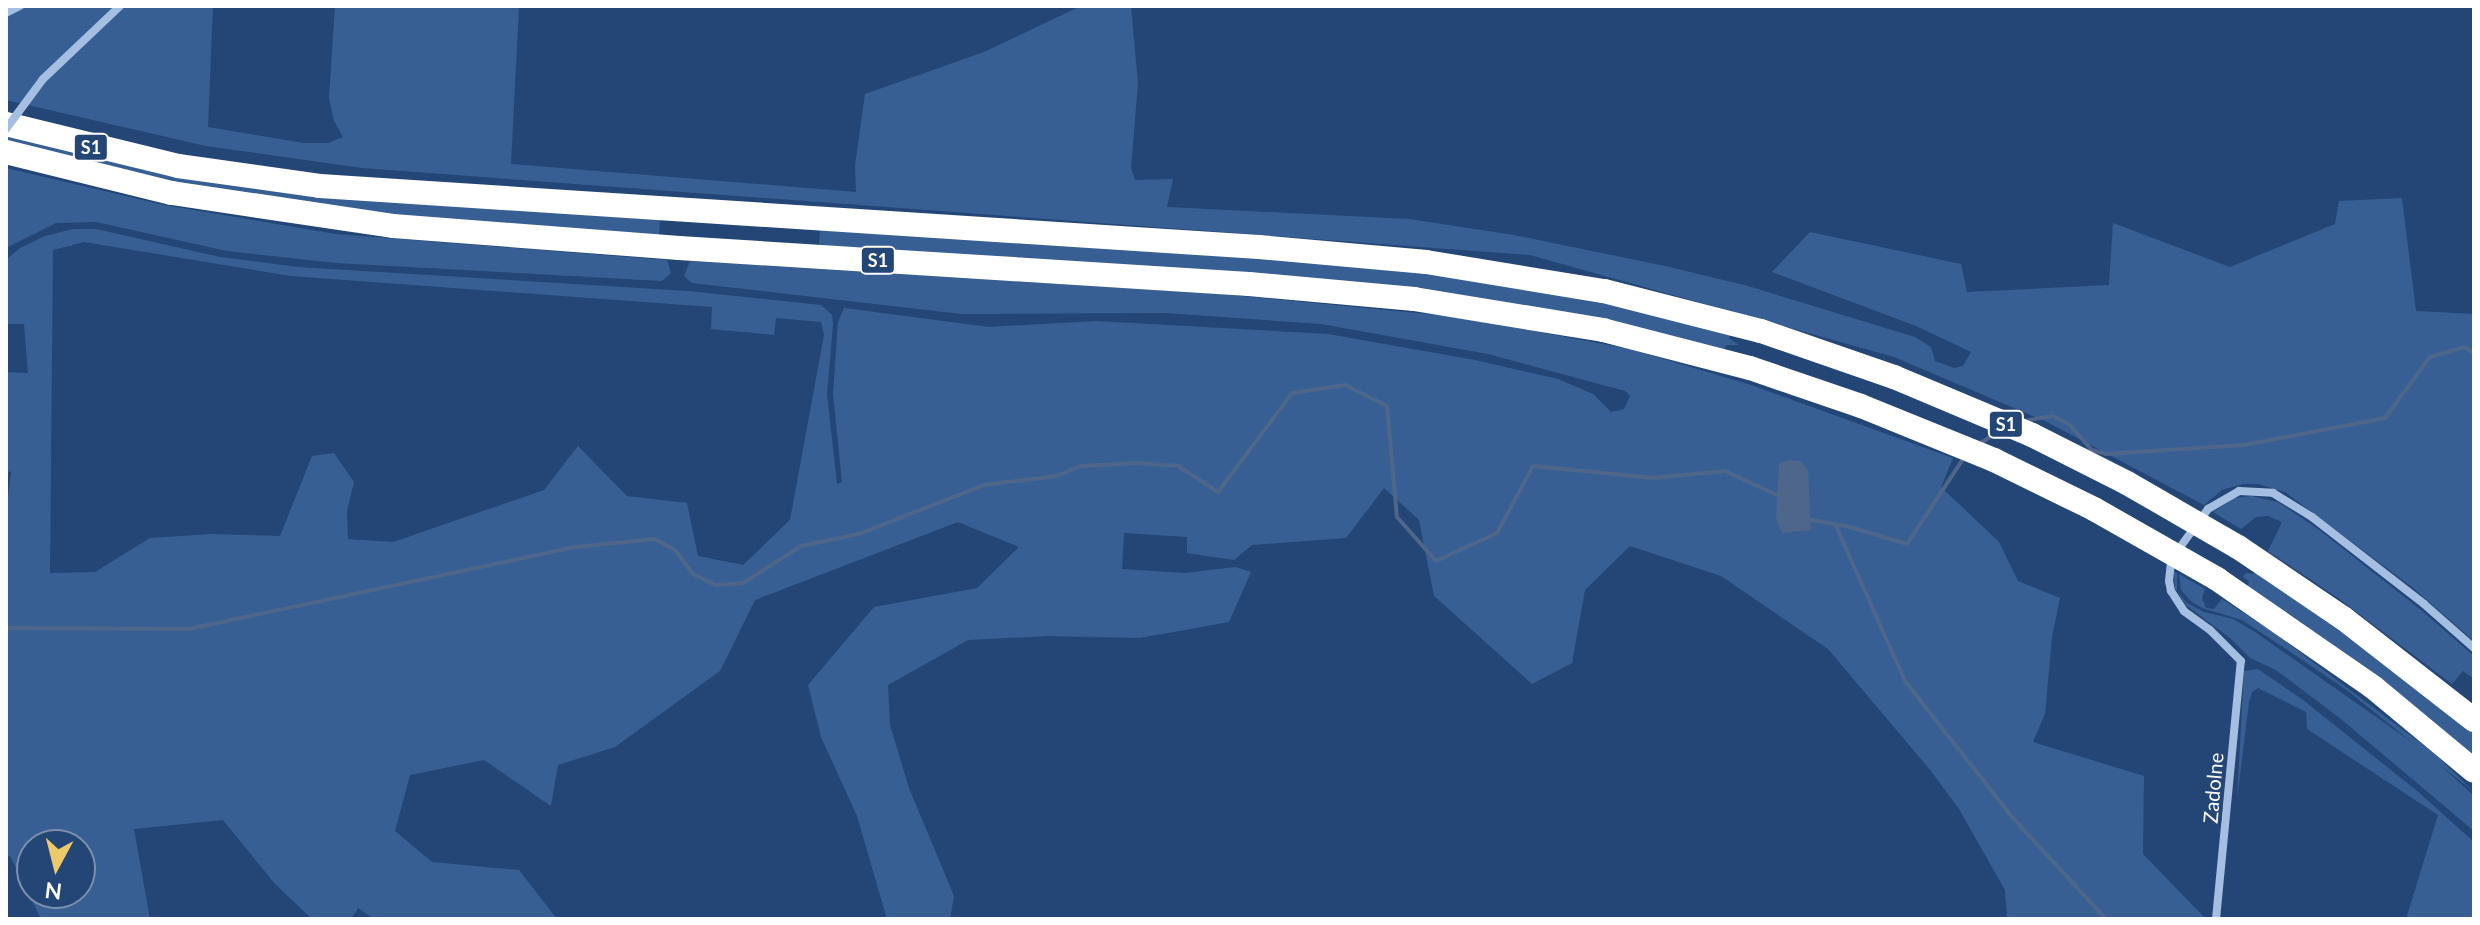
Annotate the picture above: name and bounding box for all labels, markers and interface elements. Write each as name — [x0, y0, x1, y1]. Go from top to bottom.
road number: S1 — [71, 133, 111, 161]
road number: S1 — [858, 246, 898, 274]
road number: S1 — [1986, 410, 2026, 438]
street label: Zadolne — [2198, 752, 2228, 824]
north arrow — [16, 829, 96, 909]
text: N — [43, 877, 63, 906]

